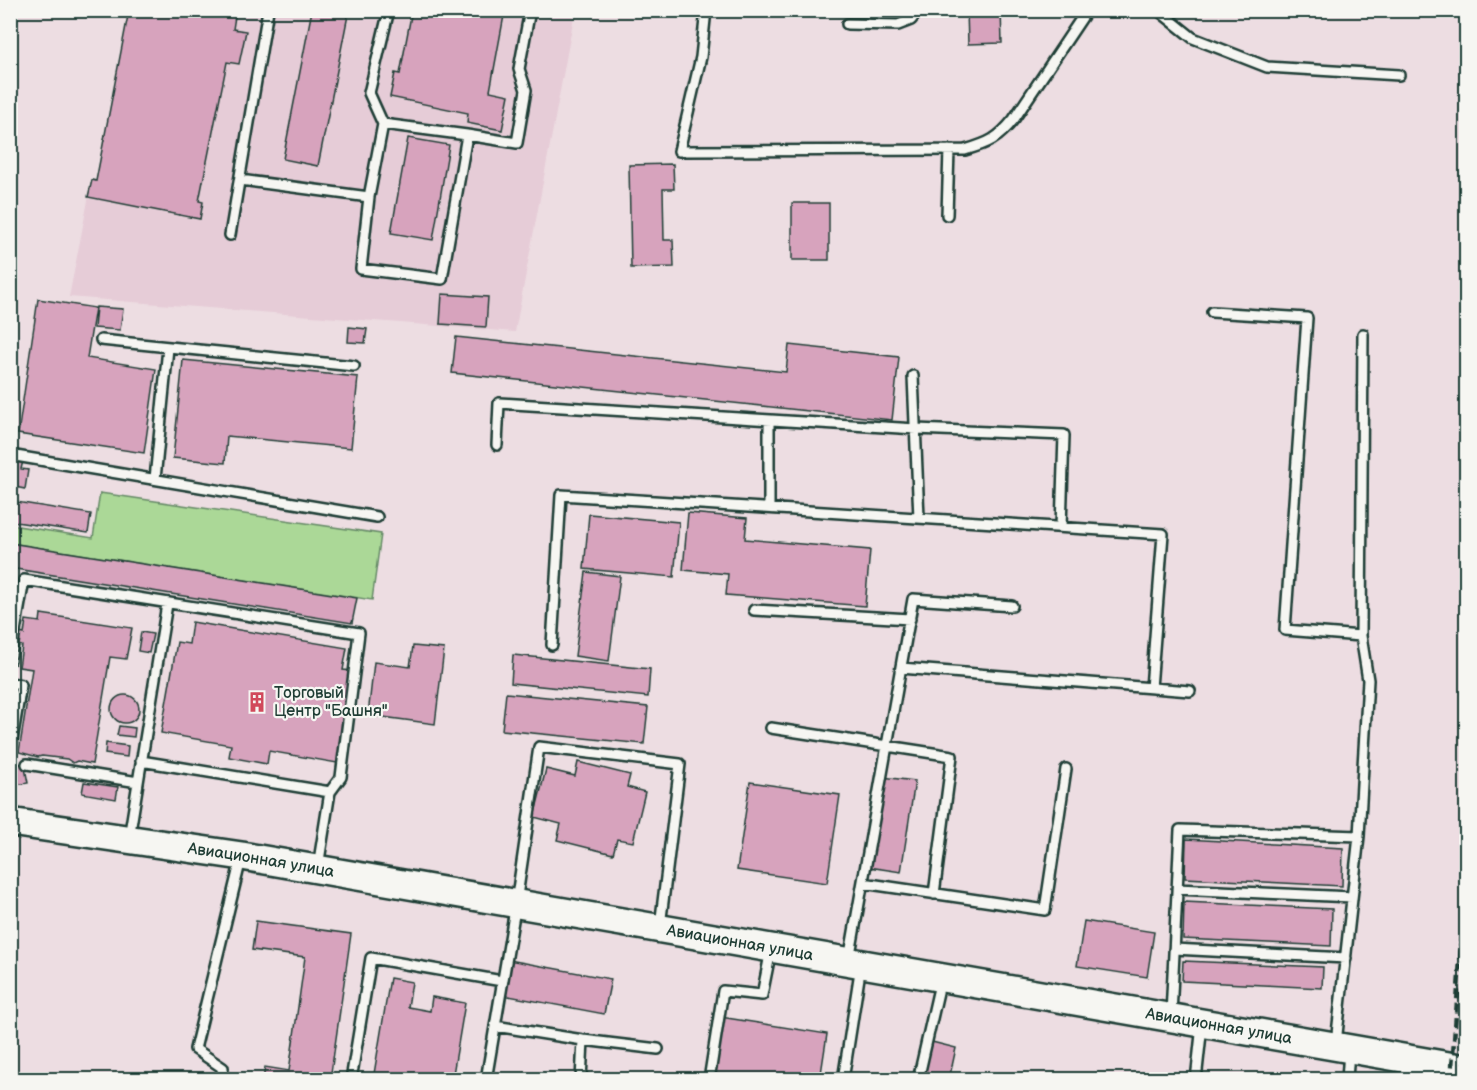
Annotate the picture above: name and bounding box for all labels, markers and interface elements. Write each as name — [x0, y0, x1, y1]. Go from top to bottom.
place label: Торговый Центр "Башня" — [274, 684, 388, 721]
building icon: Торговый Центр "Башня" — [245, 690, 269, 714]
street label: Авиационная улица — [186, 839, 336, 882]
street label: Авиационная улица — [664, 920, 815, 965]
street label: Авиационная улица — [1143, 1004, 1294, 1048]

